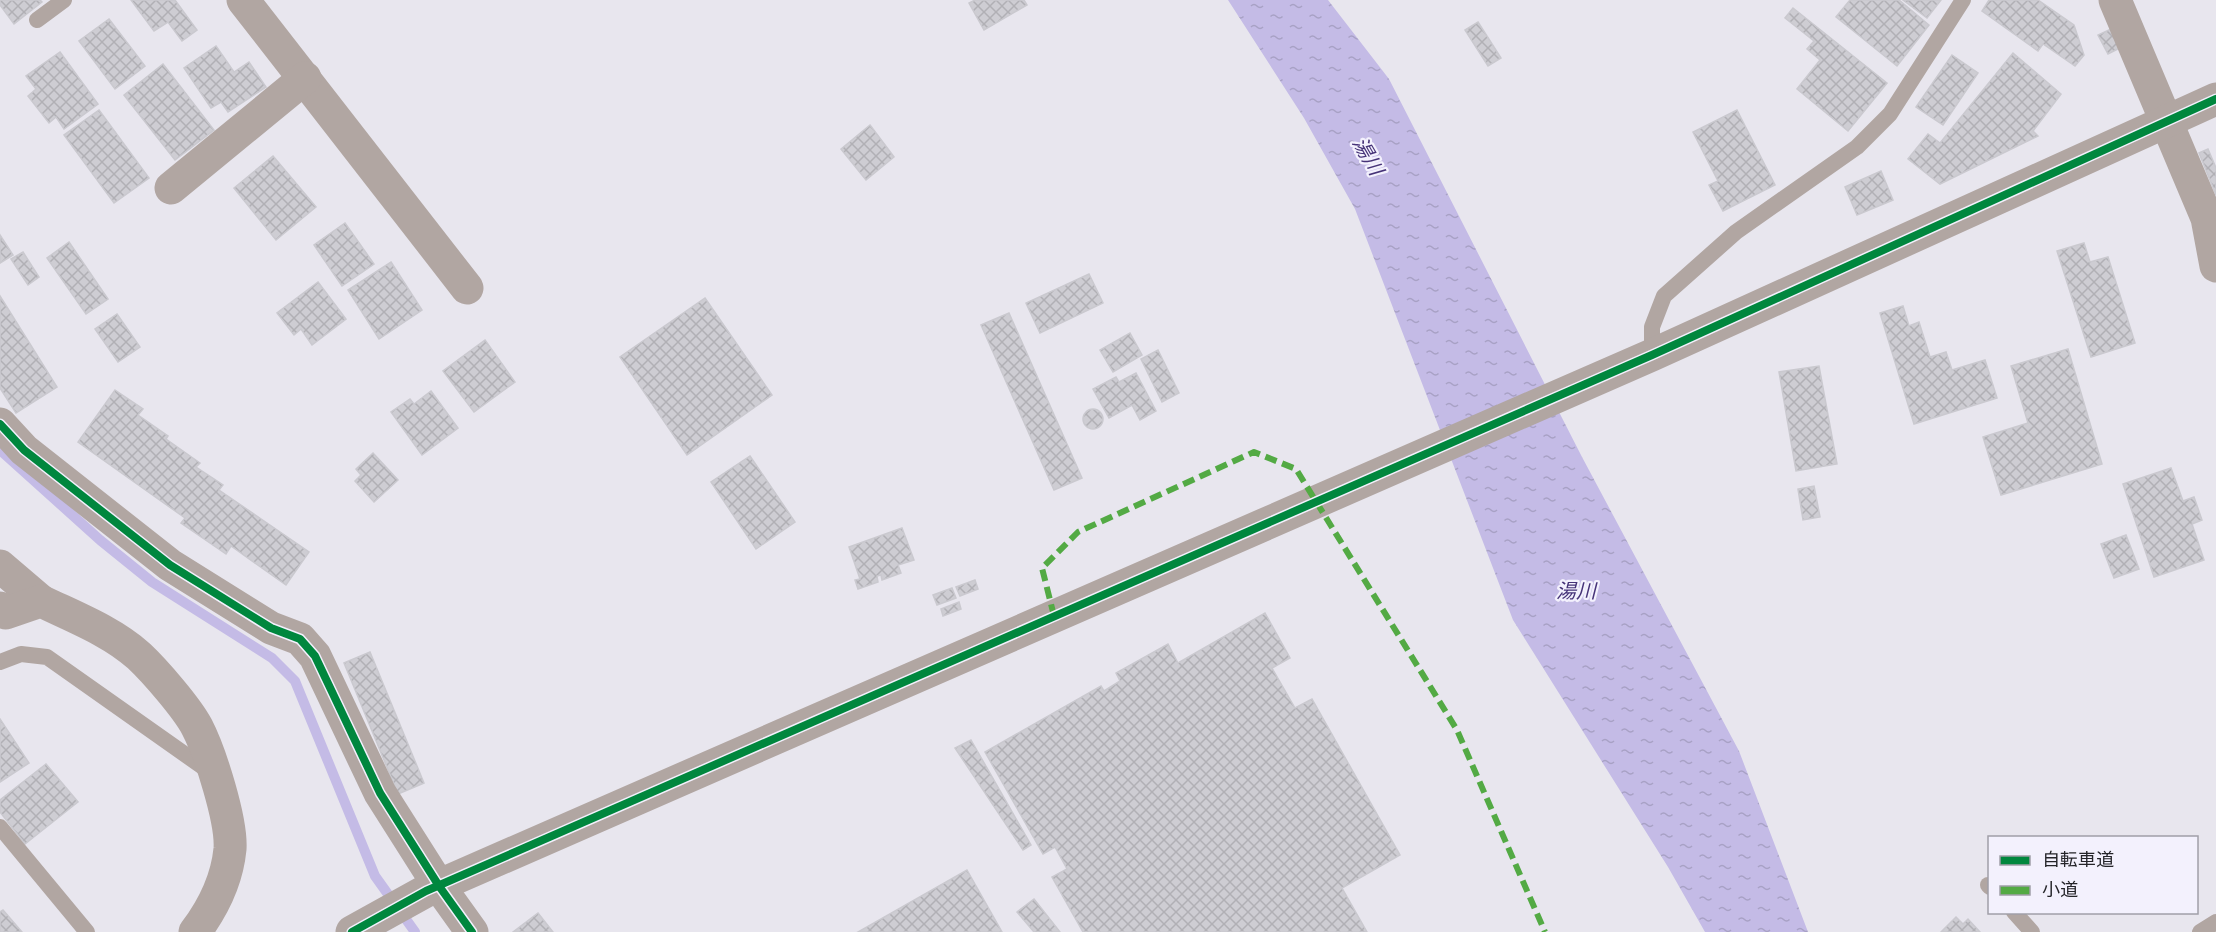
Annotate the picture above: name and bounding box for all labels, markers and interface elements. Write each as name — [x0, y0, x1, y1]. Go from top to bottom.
water label: 湯川 — [1348, 133, 1389, 181]
water label: 湯川 — [1556, 579, 1598, 603]
legend — [1988, 836, 2198, 914]
text: 自転車道 — [2042, 849, 2114, 871]
text: 小道 — [2042, 879, 2078, 901]

